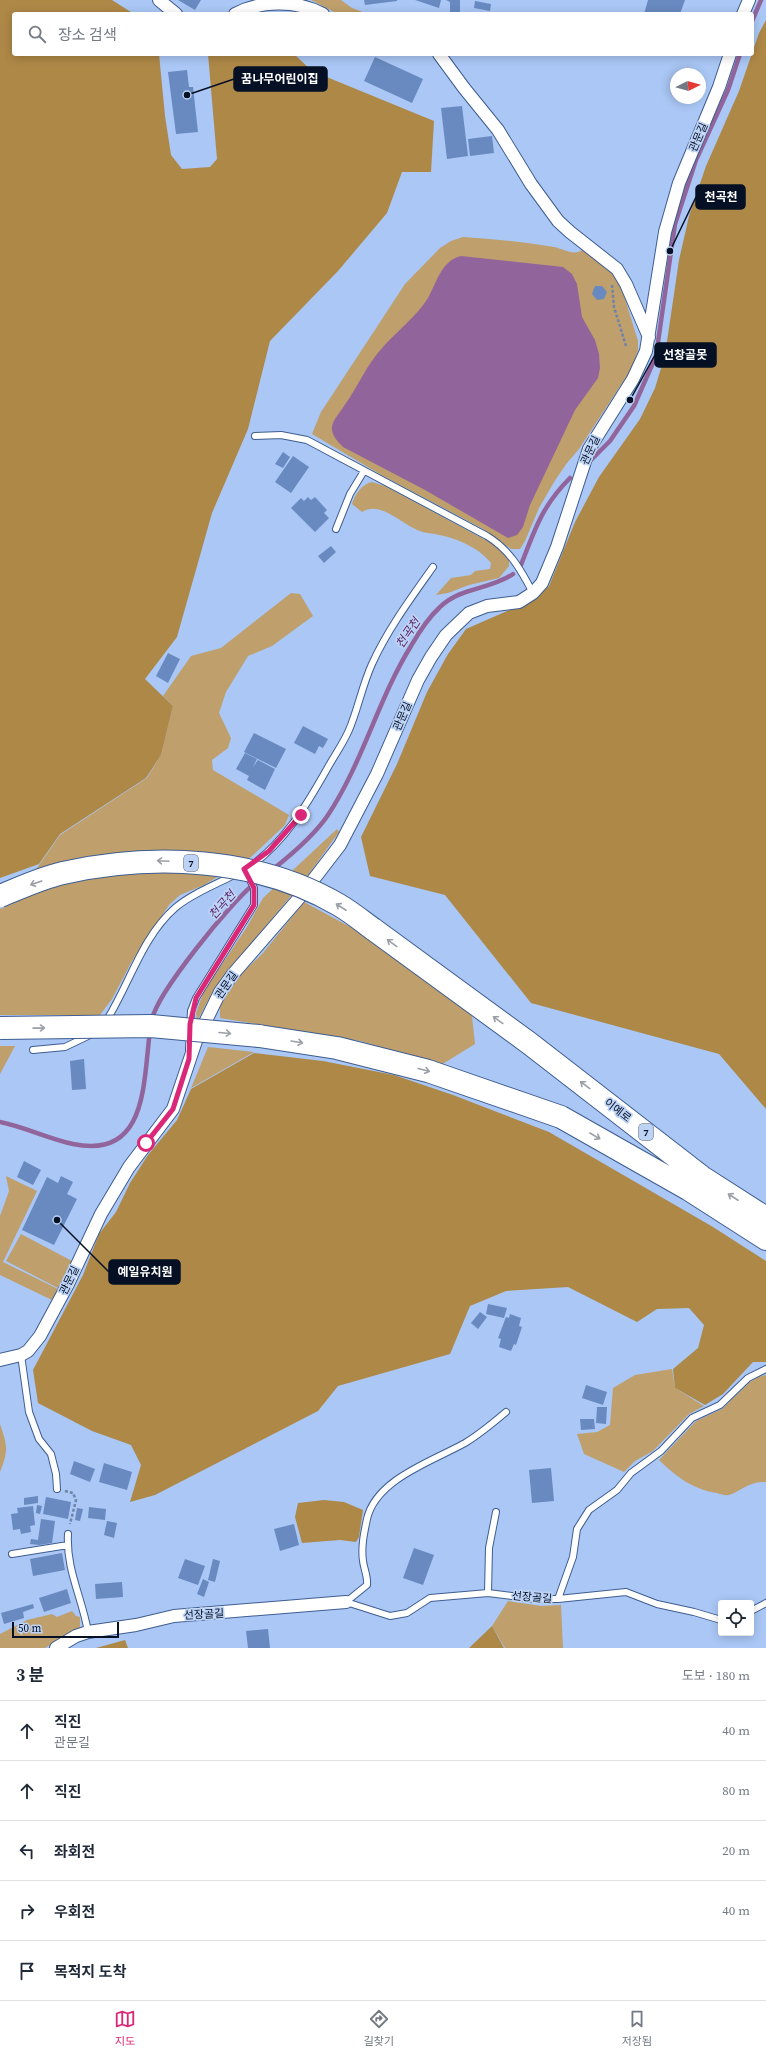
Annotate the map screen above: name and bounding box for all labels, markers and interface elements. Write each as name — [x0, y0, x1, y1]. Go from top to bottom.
search box — [12, 12, 754, 56]
icon: search — [26, 23, 48, 45]
text: 장소 검색 — [58, 24, 117, 45]
callout: 꿈나무어린이집 — [234, 67, 327, 91]
north arrow — [670, 68, 706, 104]
text: 꿈나무어린이집 — [241, 71, 319, 87]
street label: 관문길 — [686, 120, 711, 154]
callout: 천곡천 — [696, 185, 745, 209]
text: 천곡천 — [704, 189, 738, 205]
callout: 선창골못 — [655, 343, 716, 367]
text: 선창골못 — [663, 347, 707, 363]
street label: 관문길 — [577, 433, 604, 467]
water label: 천곡천 — [392, 613, 425, 651]
street label: 관문길 — [390, 699, 415, 733]
route end — [292, 806, 310, 824]
road number: 7 — [184, 855, 198, 871]
one-way arrow — [157, 858, 170, 865]
one-way arrow — [30, 879, 42, 887]
water label: 천곡천 — [205, 886, 240, 923]
one-way arrow — [335, 903, 347, 911]
one-way arrow — [387, 939, 398, 947]
street label: 관문길 — [212, 968, 241, 1002]
one-way arrow — [492, 1016, 503, 1024]
one-way arrow — [32, 1024, 45, 1032]
one-way arrow — [218, 1029, 231, 1036]
one-way arrow — [290, 1038, 303, 1046]
one-way arrow — [417, 1067, 430, 1074]
one-way arrow — [579, 1081, 590, 1089]
street label: 이예로 — [601, 1095, 634, 1126]
road number: 7 — [639, 1124, 653, 1140]
one-way arrow — [589, 1132, 601, 1140]
route start — [137, 1134, 155, 1152]
one-way arrow — [728, 1193, 739, 1201]
callout: 예일유치원 — [109, 1260, 180, 1284]
street label: 관문길 — [56, 1263, 83, 1297]
text: 예일유치원 — [117, 1264, 173, 1280]
street label: 선장골길 — [511, 1588, 553, 1607]
map controls — [718, 1600, 754, 1636]
button: locate — [718, 1600, 754, 1636]
street label: 선장골길 — [183, 1606, 225, 1623]
scale bar — [12, 1620, 119, 1639]
text: 50 m — [18, 1621, 41, 1636]
text: 3 분 — [16, 1663, 45, 1687]
text: 도보 · 180 m — [682, 1667, 750, 1684]
text: 직진 — [54, 1711, 82, 1732]
icon: ahead — [16, 1720, 38, 1742]
text: 40 m — [722, 1722, 750, 1739]
text: 관문길 — [54, 1734, 90, 1751]
icon: ahead — [16, 1780, 38, 1802]
text: 직진 — [54, 1781, 82, 1802]
text: 80 m — [722, 1782, 750, 1799]
icon: left — [16, 1840, 38, 1862]
text: 좌회전 — [54, 1841, 95, 1862]
text: 20 m — [722, 1842, 750, 1859]
icon: right — [16, 1900, 38, 1922]
text: 우회전 — [54, 1901, 95, 1922]
text: 40 m — [722, 1902, 750, 1919]
icon: arrive — [16, 1960, 38, 1982]
text: 목적지 도착 — [54, 1961, 126, 1982]
tab: 지도 — [114, 2008, 136, 2049]
tab: 길찾기 — [364, 2008, 394, 2049]
tab: 저장됨 — [622, 2008, 652, 2049]

